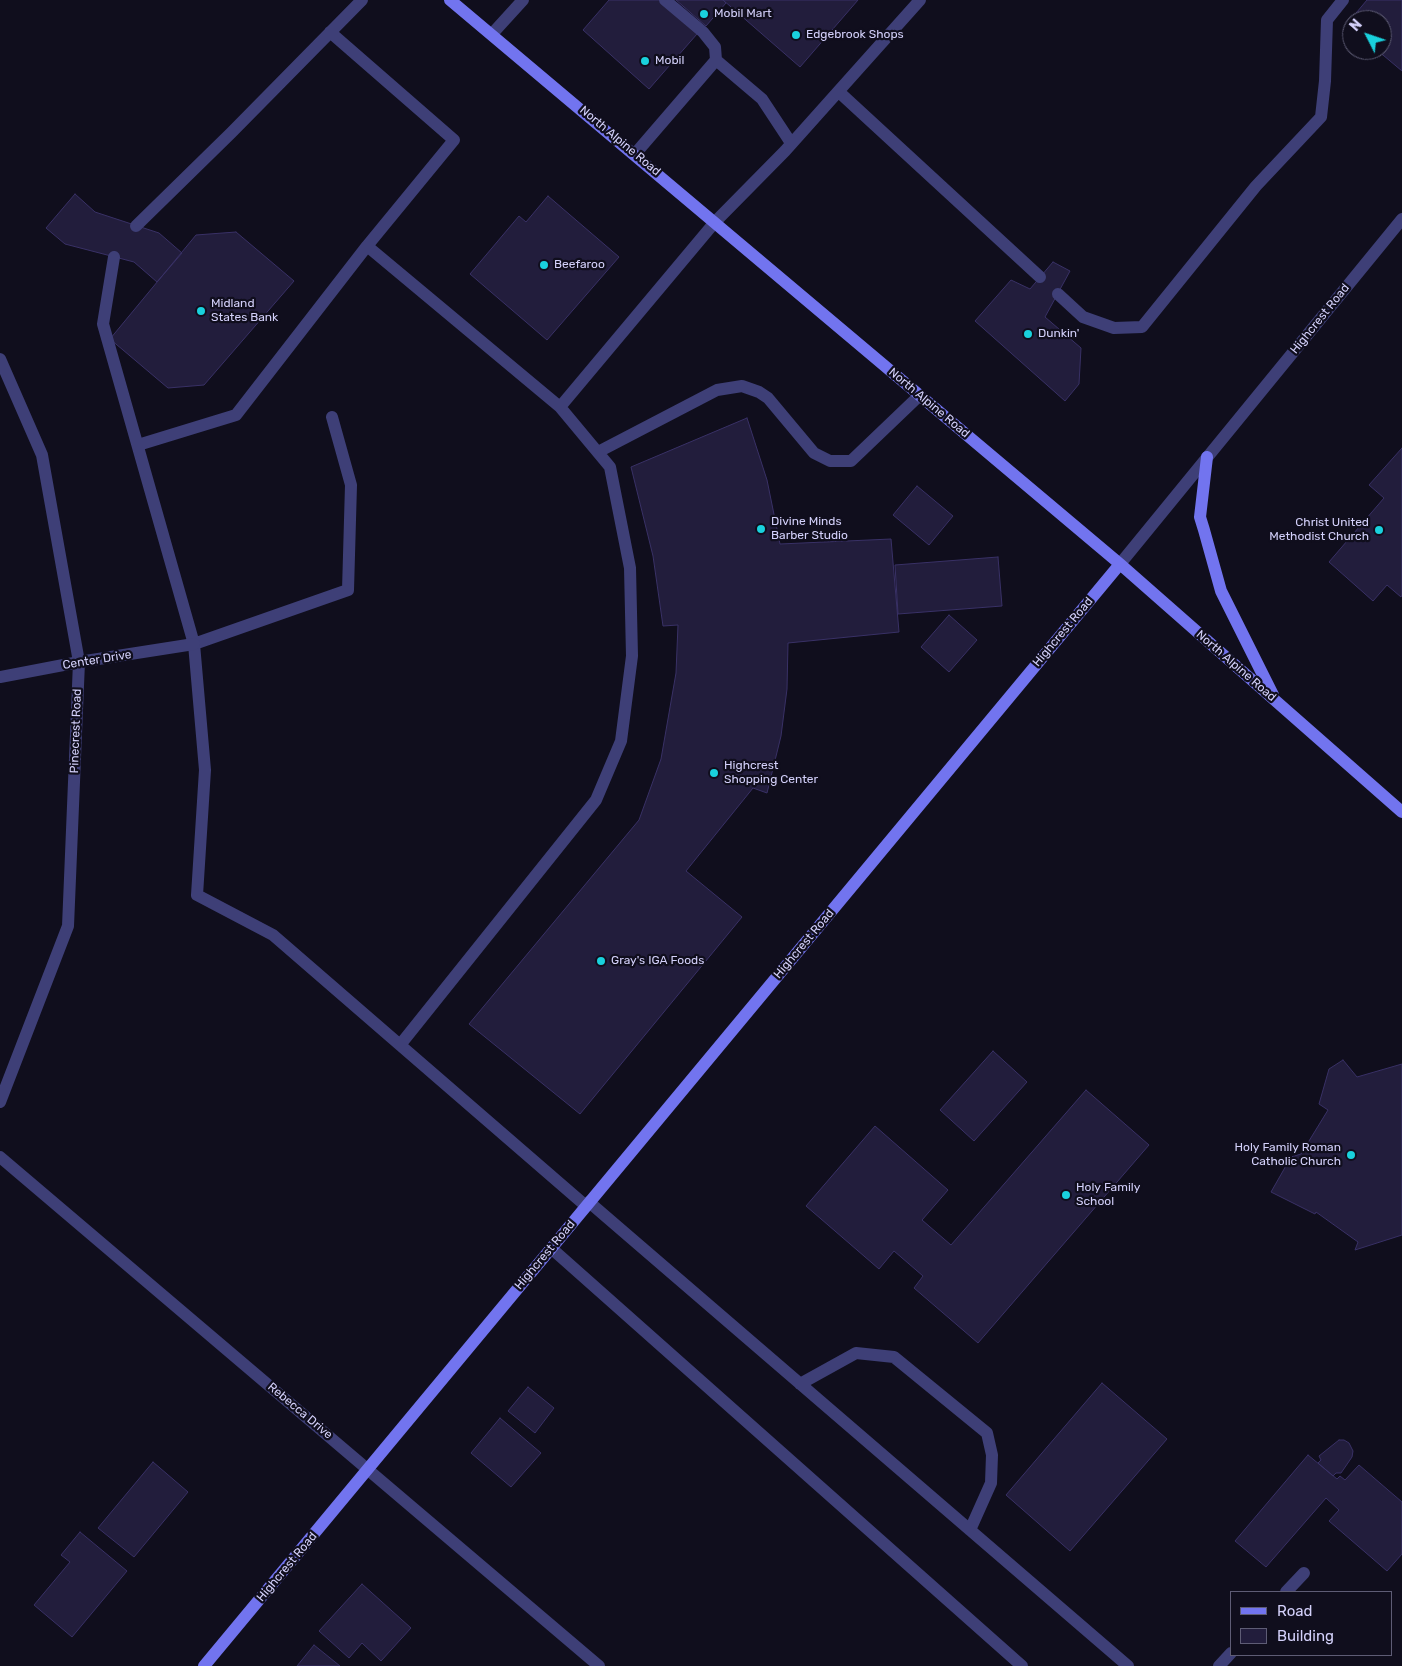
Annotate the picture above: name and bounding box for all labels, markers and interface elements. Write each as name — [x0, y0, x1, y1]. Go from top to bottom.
place label: Mobil Mart — [714, 7, 772, 21]
marker: Mobil Mart — [698, 8, 710, 20]
north arrow — [1342, 10, 1392, 60]
text: N — [1346, 16, 1366, 35]
place label: Edgebrook Shops — [806, 28, 904, 42]
marker: Edgebrook Shops — [790, 29, 802, 41]
place label: Mobil — [655, 54, 684, 68]
marker: Mobil — [639, 55, 651, 67]
street label: North Alpine Road — [577, 103, 663, 179]
place label: Beefaroo — [554, 258, 605, 272]
marker: Beefaroo — [538, 259, 550, 271]
street label: Highcrest Road — [1287, 281, 1353, 357]
place label: Midland States Bank — [211, 297, 278, 325]
marker: Midland States Bank — [195, 305, 207, 317]
place label: Dunkin' — [1038, 327, 1079, 341]
marker: Dunkin' — [1022, 328, 1034, 340]
street label: North Alpine Road — [886, 365, 972, 441]
place label: Divine Minds Barber Studio — [771, 515, 848, 543]
place label: Christ United Methodist Church — [1269, 516, 1369, 544]
marker: Divine Minds Barber Studio — [755, 523, 767, 535]
marker: Christ United Methodist Church — [1373, 524, 1385, 536]
street label: Highcrest Road — [1030, 594, 1096, 670]
street label: North Alpine Road — [1193, 627, 1279, 705]
street label: Center Drive — [61, 647, 133, 673]
street label: Pinecrest Road — [67, 688, 85, 774]
place label: Highcrest Shopping Center — [724, 759, 818, 787]
marker: Highcrest Shopping Center — [708, 767, 720, 779]
street label: Highcrest Road — [771, 906, 837, 982]
place label: Gray's IGA Foods — [611, 954, 704, 968]
marker: Gray's IGA Foods — [595, 955, 607, 967]
place label: Holy Family Roman Catholic Church — [1234, 1141, 1341, 1169]
marker: Holy Family Roman Catholic Church — [1345, 1149, 1357, 1161]
place label: Holy Family School — [1076, 1181, 1140, 1209]
marker: Holy Family School — [1060, 1189, 1072, 1201]
street label: Highcrest Road — [512, 1217, 578, 1293]
street label: Rebecca Drive — [265, 1380, 335, 1442]
street label: Highcrest Road — [254, 1529, 320, 1605]
legend — [1230, 1591, 1392, 1656]
text: Road — [1277, 1602, 1313, 1620]
text: Building — [1277, 1627, 1334, 1645]

